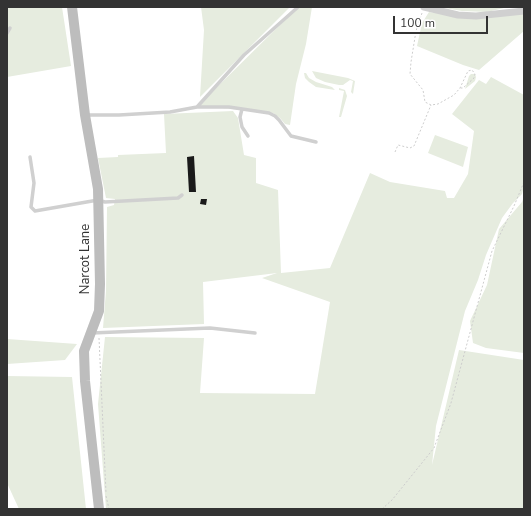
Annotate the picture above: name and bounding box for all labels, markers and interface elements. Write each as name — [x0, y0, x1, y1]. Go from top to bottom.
scale bar — [395, 8, 490, 34]
text: 100 m — [400, 15, 435, 31]
street label: Narcot Lane — [78, 224, 94, 294]

